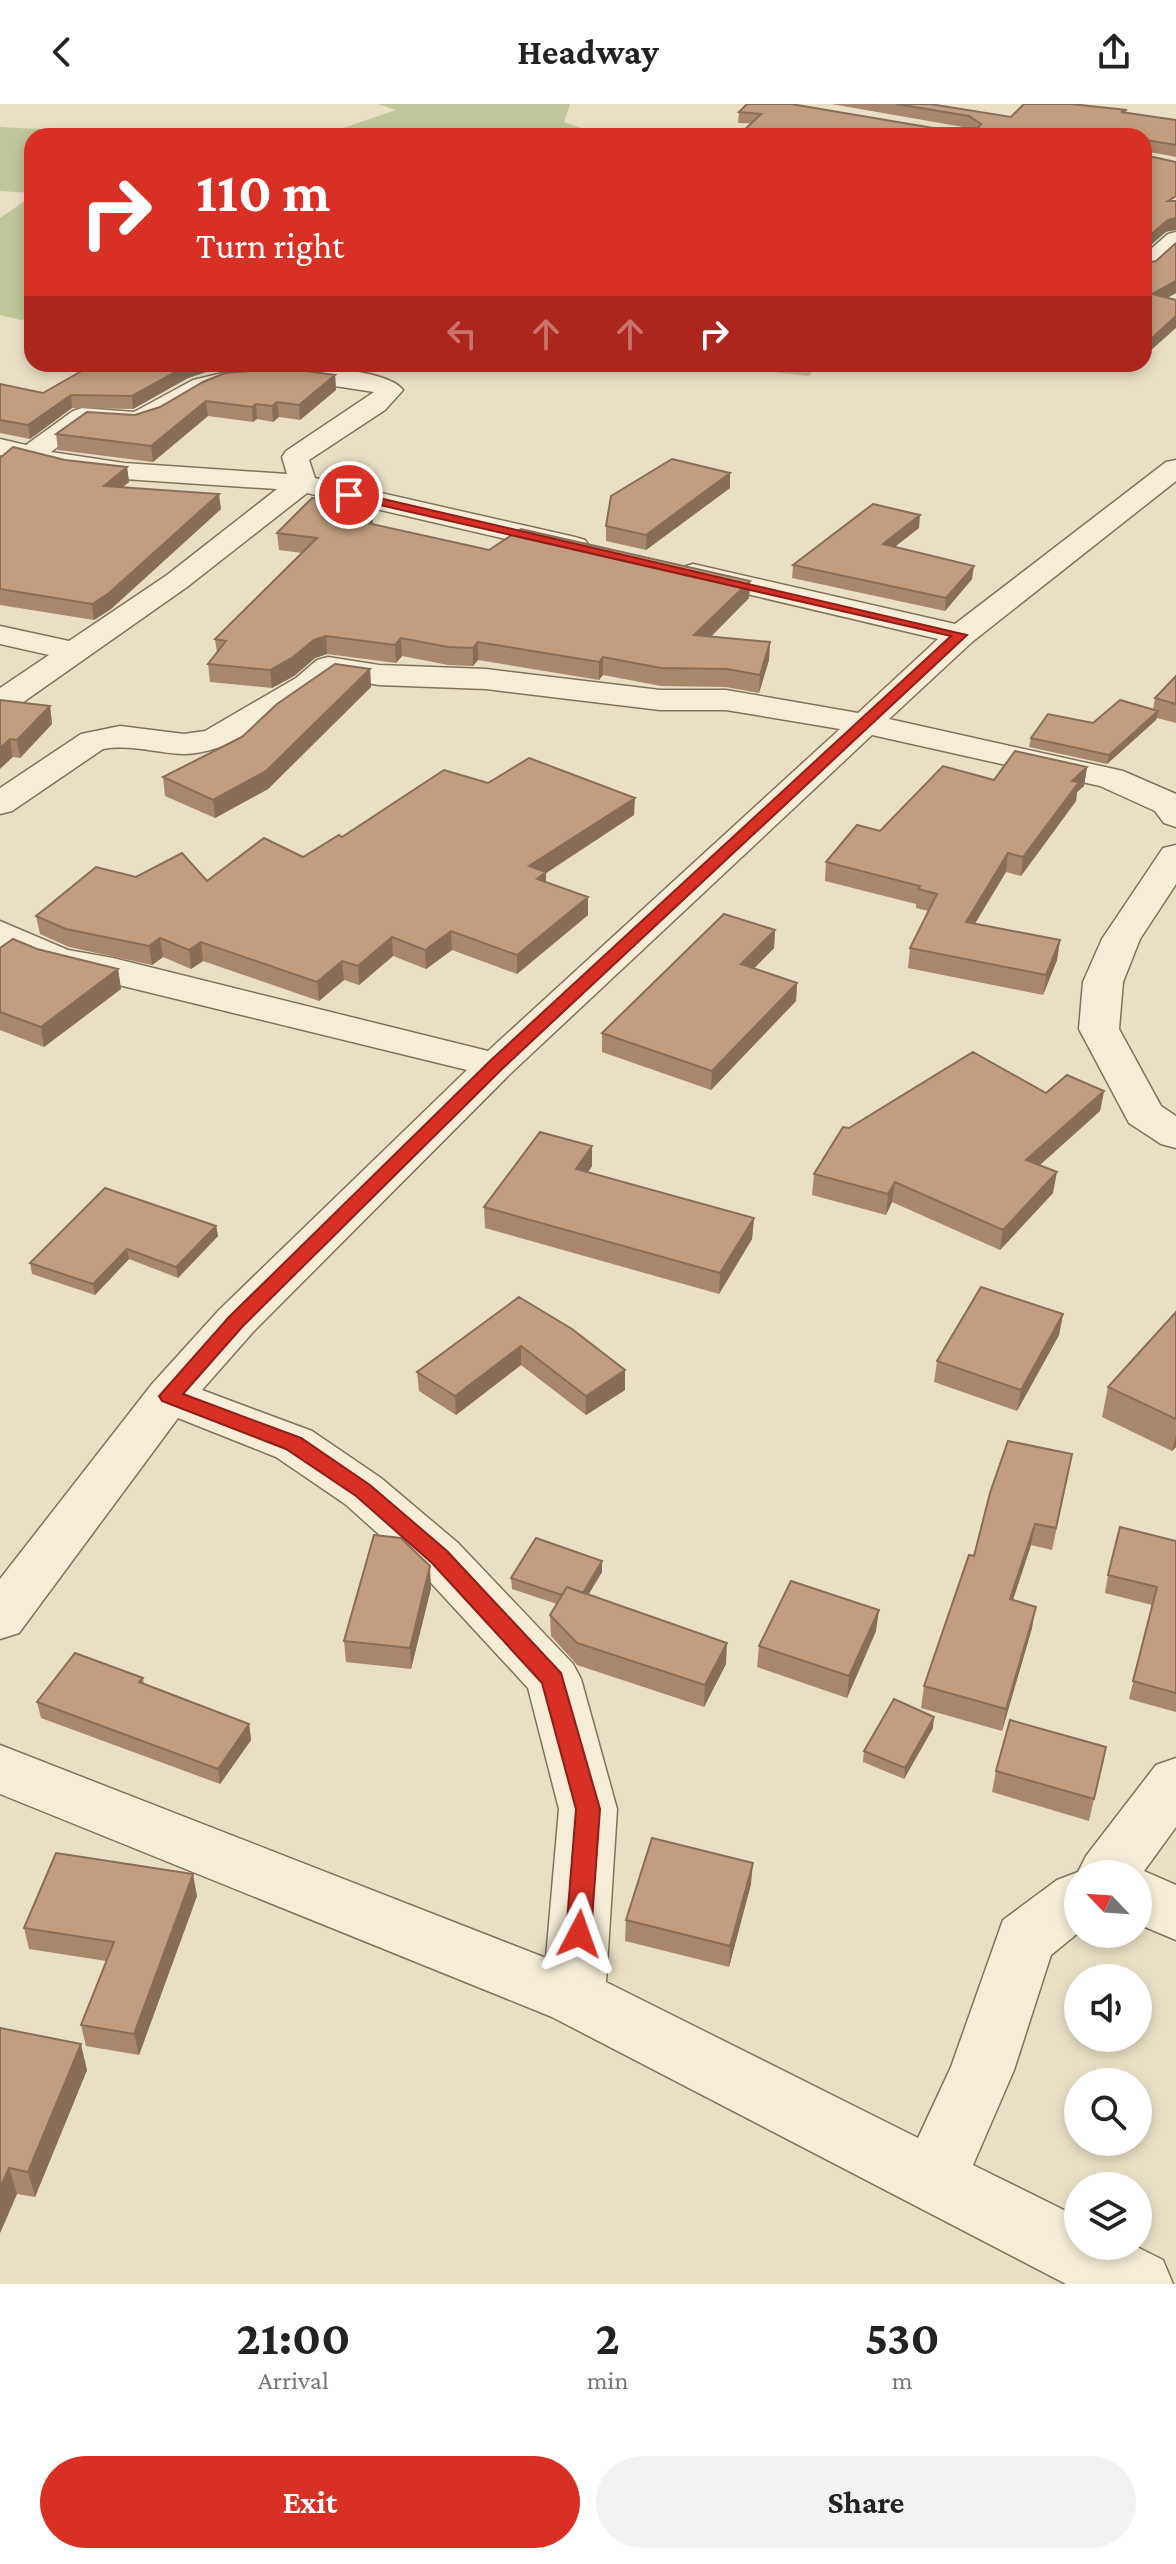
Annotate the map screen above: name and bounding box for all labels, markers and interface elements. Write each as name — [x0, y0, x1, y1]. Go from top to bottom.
icon: back — [40, 30, 84, 74]
icon: share — [1092, 30, 1136, 74]
text: Headway — [517, 32, 659, 72]
icon: right — [64, 160, 168, 264]
text: 110 m — [196, 161, 330, 223]
text: Turn right — [196, 226, 344, 266]
icon: left — [440, 312, 484, 356]
icon: ahead — [524, 312, 568, 356]
icon: ahead — [608, 312, 652, 356]
icon: right — [692, 312, 736, 356]
pin — [315, 461, 383, 529]
icon: arrive — [327, 473, 371, 517]
north arrow — [1064, 1860, 1152, 1948]
map controls — [1064, 1860, 1152, 2260]
position arrow — [537, 1892, 621, 1976]
button: sound — [1064, 1964, 1152, 2052]
button: search — [1064, 2068, 1152, 2156]
button: layers — [1064, 2172, 1152, 2260]
text: 21:00 — [236, 2311, 350, 2364]
text: 2 — [595, 2311, 620, 2364]
text: 530 — [865, 2311, 940, 2364]
text: Arrival — [258, 2366, 329, 2395]
text: min — [587, 2366, 628, 2395]
text: m — [892, 2366, 913, 2395]
button: Exit — [40, 2456, 580, 2548]
button: Share — [596, 2456, 1136, 2548]

